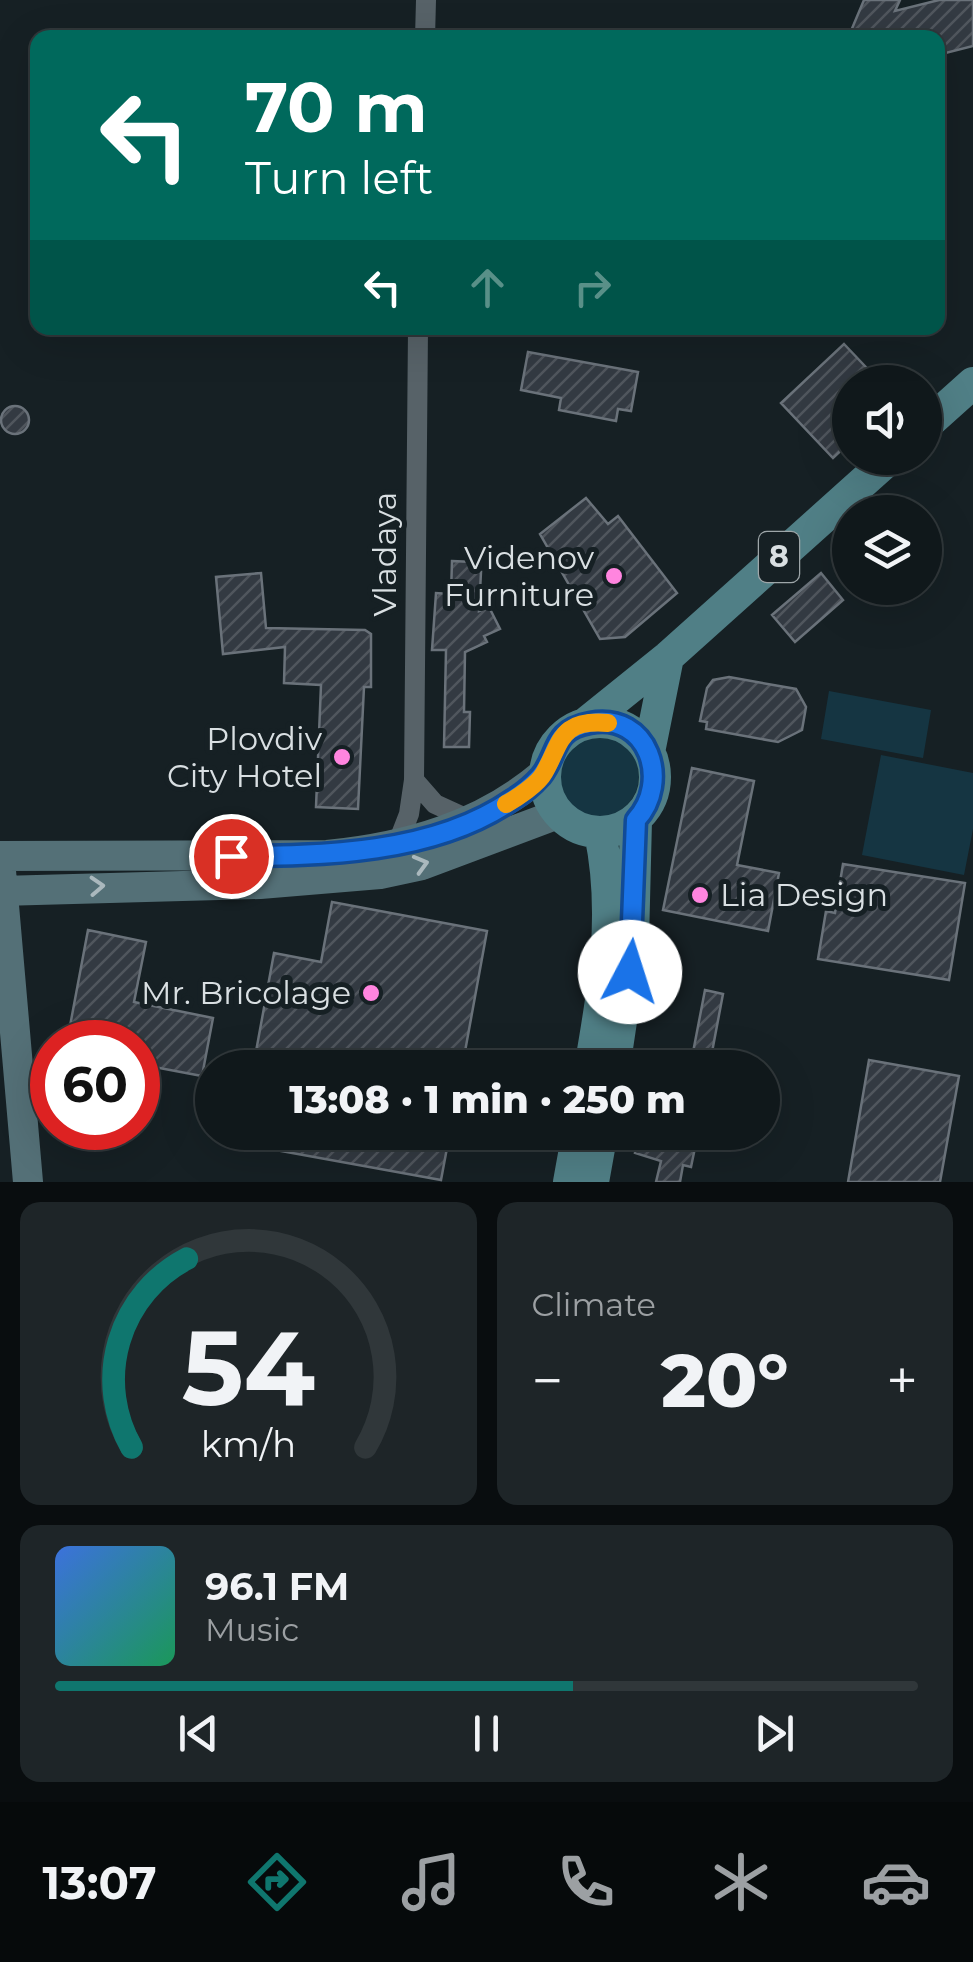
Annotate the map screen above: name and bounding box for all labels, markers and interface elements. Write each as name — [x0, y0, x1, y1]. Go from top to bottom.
text: 70 m — [245, 64, 428, 150]
icon: left — [80, 70, 210, 200]
text: Turn left — [245, 150, 433, 205]
icon: left — [355, 260, 410, 315]
icon: ahead — [460, 260, 515, 315]
icon: right — [565, 260, 620, 315]
map controls — [832, 365, 942, 605]
button: sound — [832, 365, 942, 475]
street label: Vladaya — [365, 492, 404, 616]
button: layers — [832, 495, 942, 605]
road number: 8 — [759, 532, 799, 582]
place label: Videnov Furniture — [444, 538, 595, 614]
marker: Videnov Furniture — [603, 565, 625, 587]
place label: Plovdiv City Hotel — [167, 719, 323, 795]
marker: Plovdiv City Hotel — [331, 746, 353, 768]
pin — [189, 814, 274, 899]
icon: arrive — [204, 829, 259, 884]
one-way arrow — [411, 855, 428, 876]
place label: Lia Design — [720, 875, 888, 914]
one-way arrow — [90, 876, 106, 897]
marker: Lia Design — [689, 884, 711, 906]
position arrow — [578, 920, 682, 1024]
place label: Mr. Bricolage — [141, 973, 351, 1012]
marker: Mr. Bricolage — [360, 982, 382, 1004]
speed limit sign: 60 — [30, 1020, 160, 1150]
text: 13:08 · 1 min · 250 m — [289, 1076, 686, 1123]
text: Climate — [532, 1285, 656, 1324]
text: 54 — [181, 1304, 315, 1431]
text: 20° — [661, 1334, 789, 1426]
text: − — [532, 1347, 563, 1414]
text: + — [886, 1347, 918, 1414]
text: km/h — [201, 1422, 296, 1466]
text: 96.1 FM — [205, 1563, 349, 1610]
text: Music — [205, 1610, 299, 1649]
icon: previous — [171, 1706, 226, 1761]
icon: pause — [459, 1706, 514, 1761]
icon: next — [747, 1706, 802, 1761]
icon: directions — [242, 1847, 312, 1917]
icon: music — [396, 1847, 466, 1917]
icon: phone — [551, 1847, 621, 1917]
icon: climate — [706, 1847, 776, 1917]
icon: car — [861, 1847, 931, 1917]
text: 13:07 — [42, 1855, 157, 1910]

